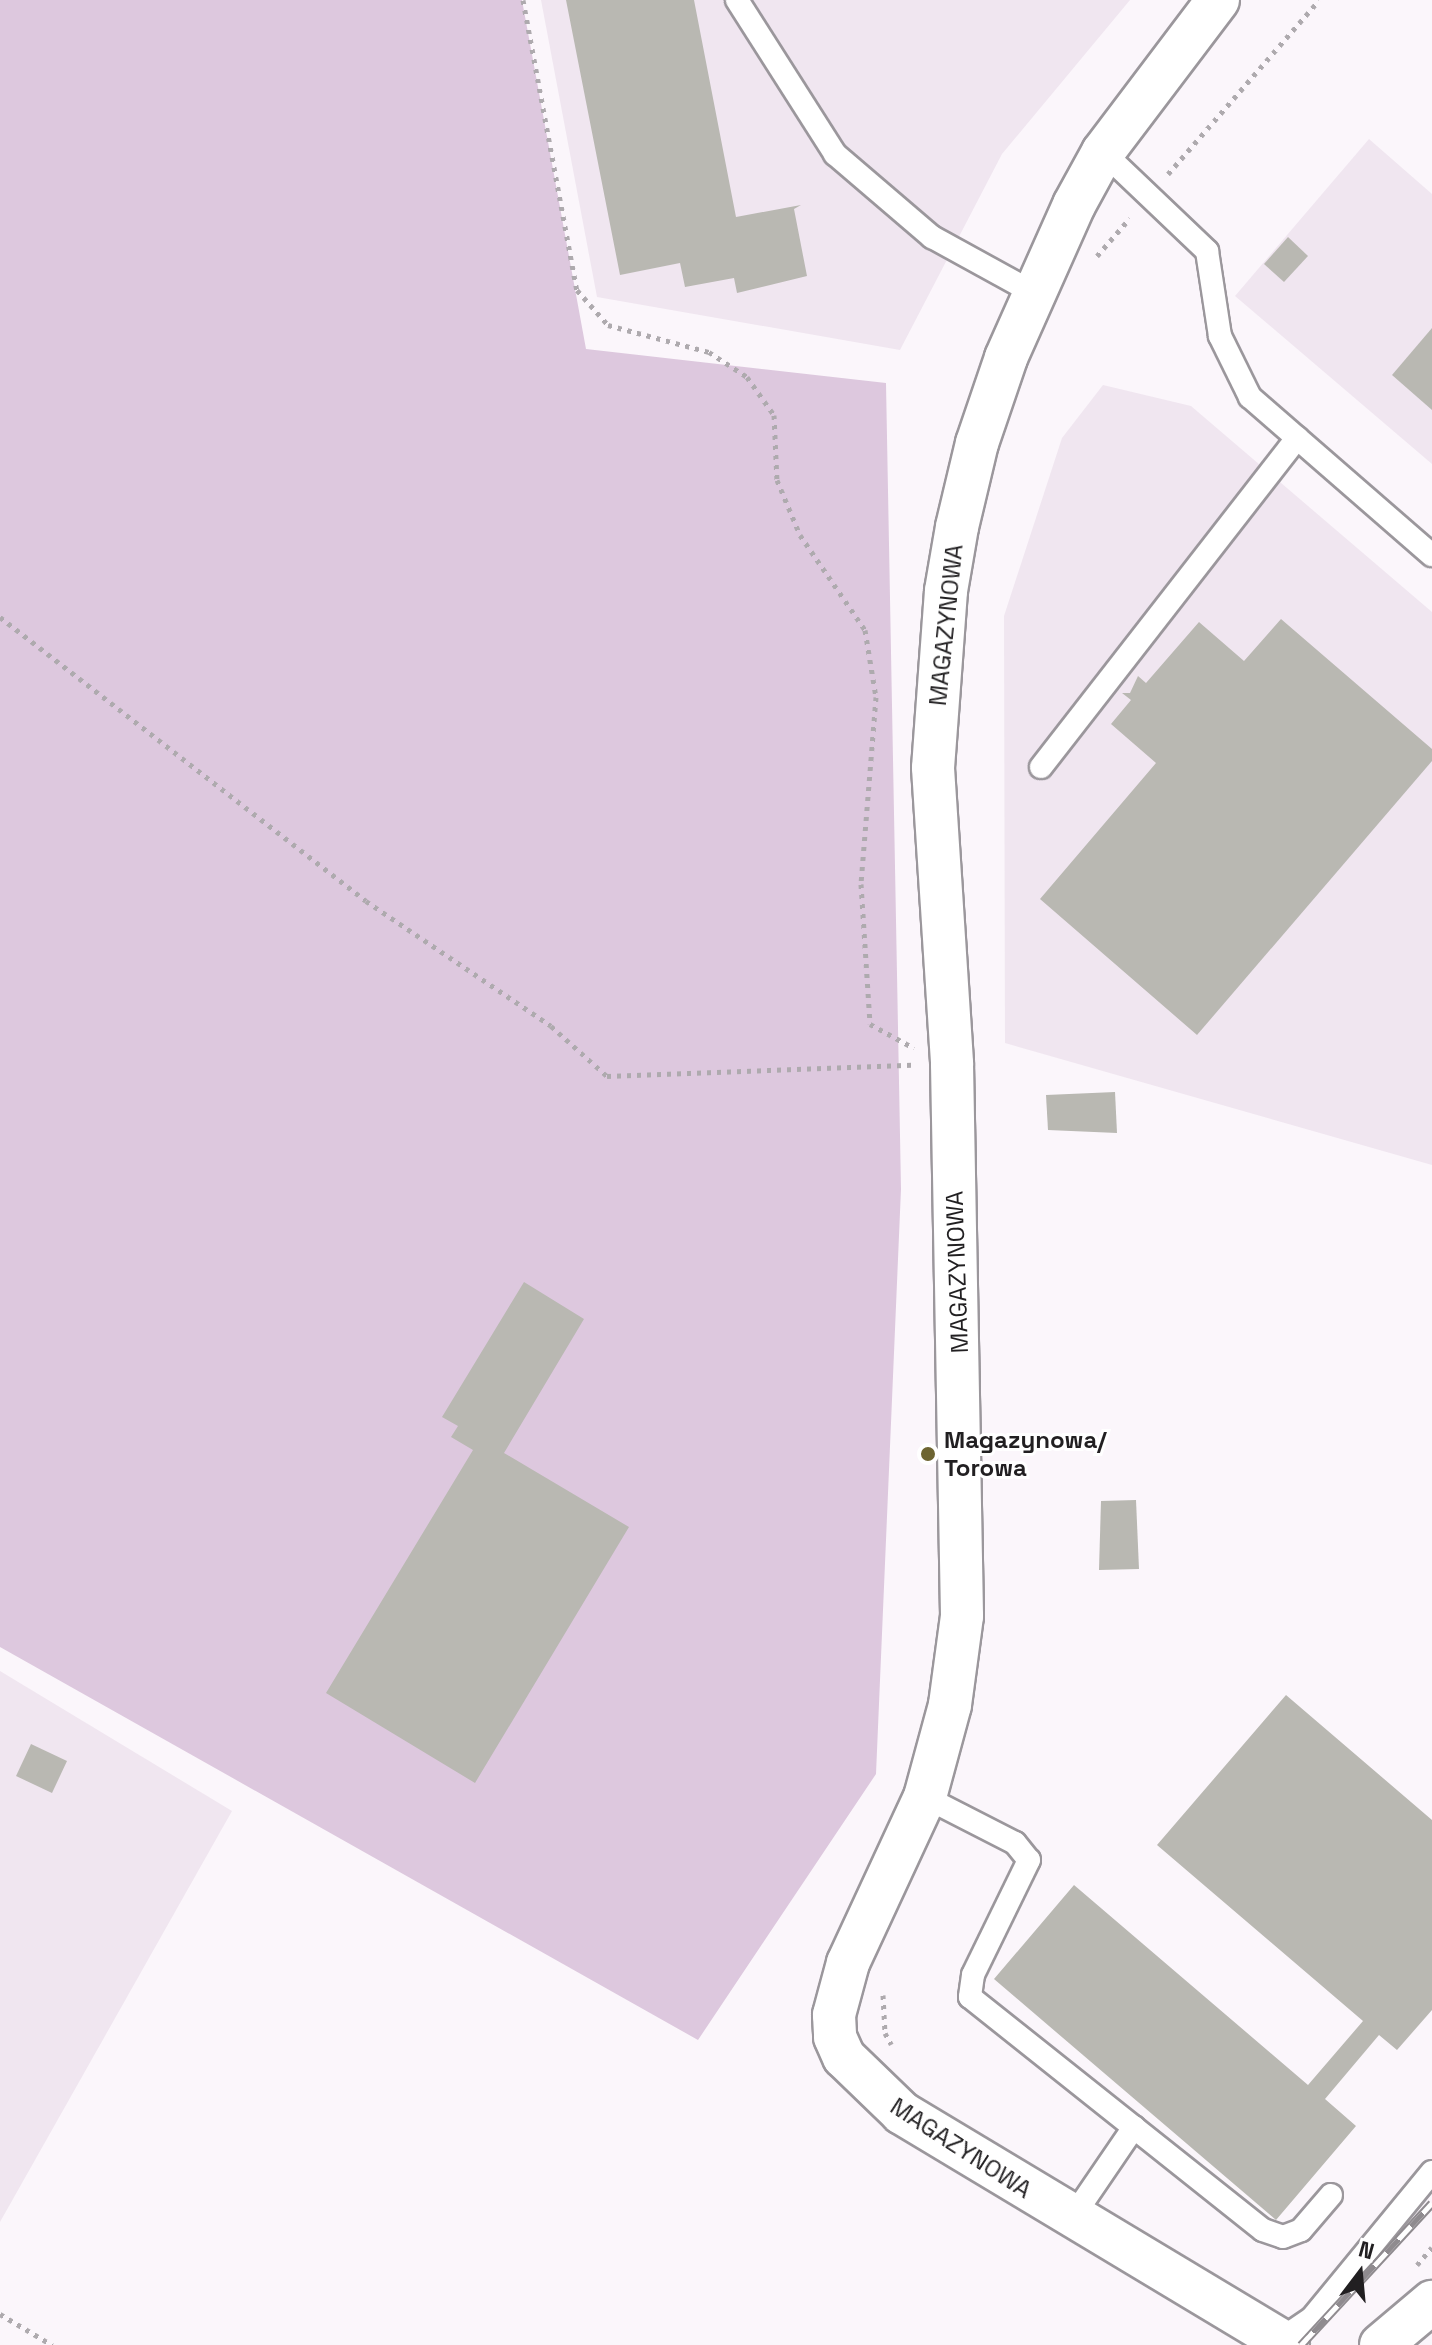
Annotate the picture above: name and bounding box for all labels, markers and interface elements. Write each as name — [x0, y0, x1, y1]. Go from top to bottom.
street label: MAGAZYNOWA — [923, 543, 969, 707]
street label: MAGAZYNOWA — [940, 1190, 974, 1354]
place label: Magazynowa/ Torowa — [944, 1426, 1107, 1482]
marker: Magazynowa/ Torowa — [919, 1445, 937, 1463]
street label: MAGAZYNOWA — [885, 2092, 1037, 2204]
north arrow — [1320, 2233, 1400, 2313]
text: N — [1356, 2234, 1378, 2265]

